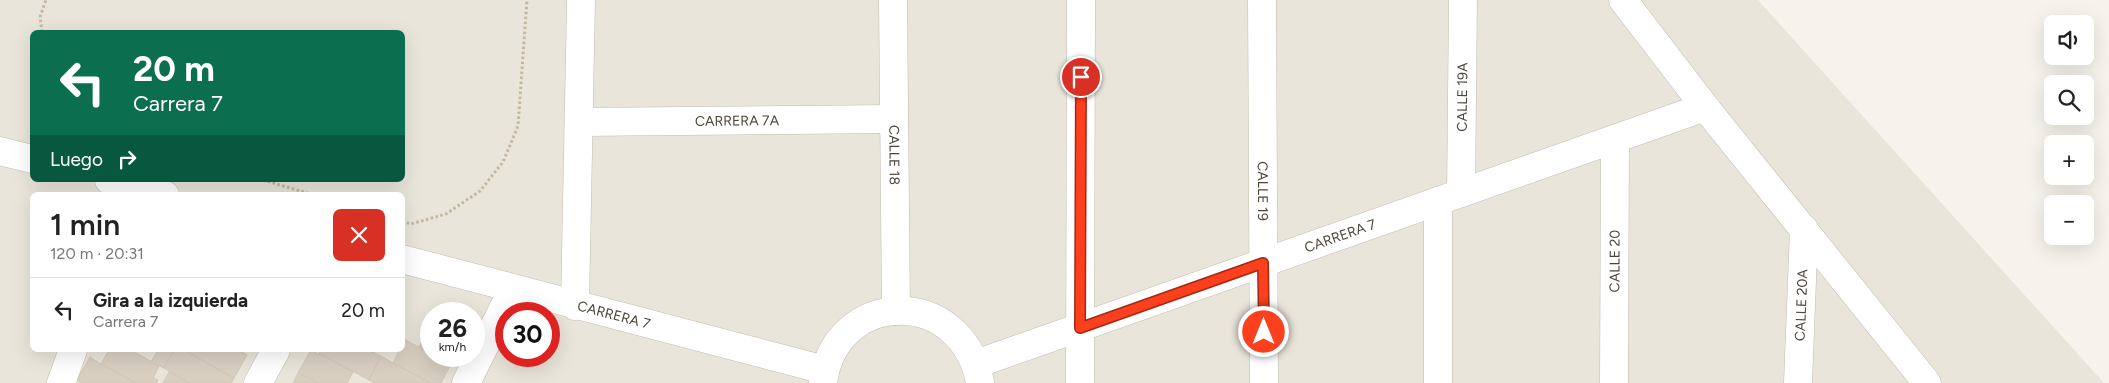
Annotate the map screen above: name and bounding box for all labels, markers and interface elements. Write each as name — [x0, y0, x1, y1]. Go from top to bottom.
map controls — [2044, 15, 2094, 245]
button: sound — [2044, 15, 2094, 65]
text: 20 m — [133, 48, 215, 90]
icon: left — [50, 50, 115, 115]
pin — [1060, 56, 1102, 98]
street label: CALLE 19A — [1453, 62, 1471, 132]
icon: arrive — [1067, 63, 1095, 91]
button: search — [2044, 75, 2094, 125]
text: Carrera 7 — [133, 90, 223, 117]
street label: CARRERA 7A — [695, 112, 780, 129]
street label: CALLE 18 — [886, 125, 903, 185]
button: + — [2044, 135, 2094, 185]
icon: right — [113, 145, 141, 173]
text: Luego — [50, 148, 103, 171]
street label: CALLE 19 — [1254, 161, 1272, 221]
button: − — [2044, 195, 2094, 245]
text: 1 min — [50, 206, 120, 243]
button: close — [333, 209, 385, 261]
street label: CARRERA 7 — [1302, 215, 1379, 256]
street label: CALLE 20 — [1606, 230, 1623, 292]
text: 120 m · 20:31 — [50, 244, 144, 263]
street label: CALLE 20A — [1791, 268, 1811, 341]
text: Gira a la izquierda — [93, 289, 248, 312]
icon: left — [50, 296, 78, 324]
street label: CARRERA 7 — [576, 297, 653, 332]
text: 20 m — [341, 299, 385, 322]
speed limit sign: 30 — [495, 302, 560, 367]
position arrow — [1237, 305, 1289, 357]
text: Carrera 7 — [93, 312, 158, 331]
text: 26 — [438, 313, 467, 343]
text: km/h — [439, 340, 466, 354]

